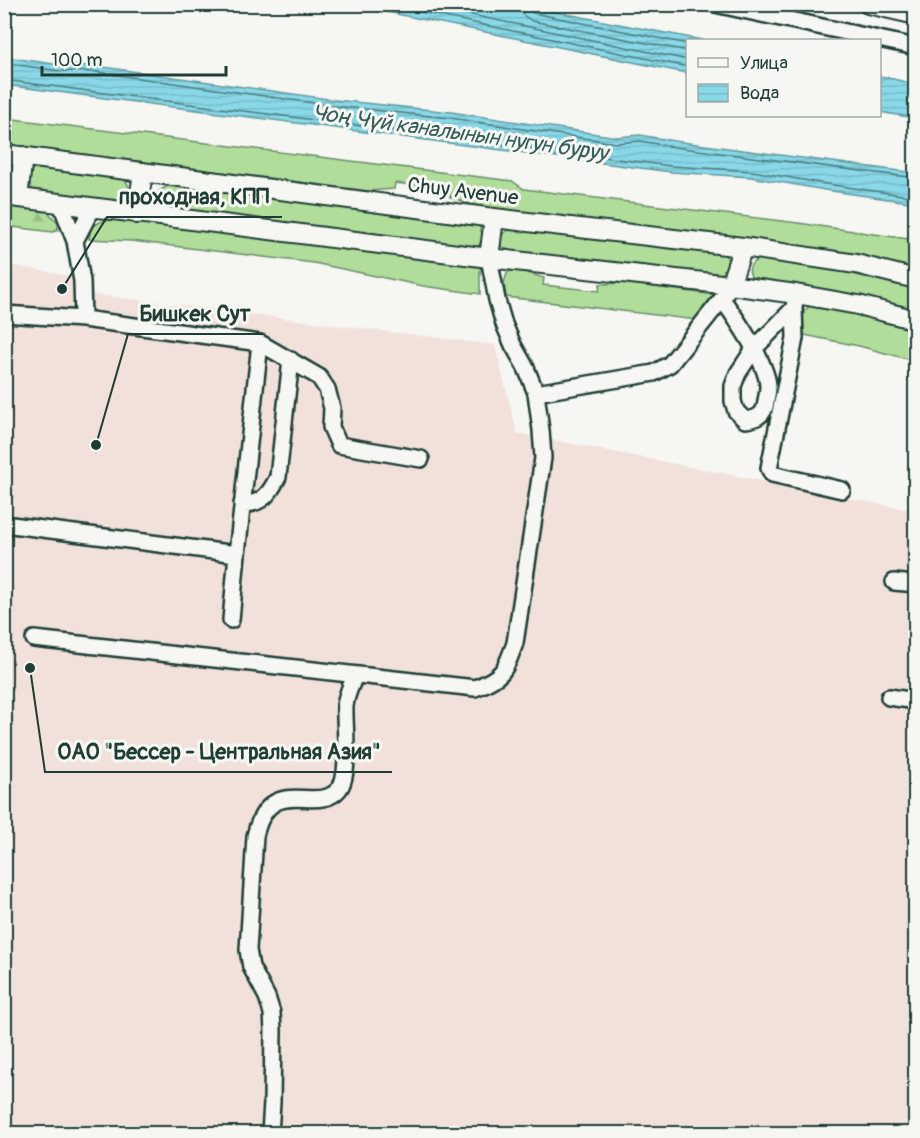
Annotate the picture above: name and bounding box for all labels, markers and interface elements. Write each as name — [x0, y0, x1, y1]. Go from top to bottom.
scale bar — [42, 39, 226, 77]
legend — [686, 39, 881, 117]
text: 100 m — [51, 49, 103, 72]
text: Улица — [740, 52, 788, 75]
text: Вода — [740, 82, 779, 105]
water label: Чоң Чүй каналынын нугун буруу — [310, 98, 612, 168]
street label: Chuy Avenue — [406, 171, 521, 212]
callout: проходная, КПП — [107, 177, 282, 217]
text: проходная, КПП — [119, 183, 269, 211]
callout: Бишкек Сут — [128, 294, 263, 334]
text: Бишкек Сут — [140, 300, 251, 328]
callout: ОАО "Бессер - Центральная Азия" — [45, 732, 392, 772]
text: ОАО "Бессер - Центральная Азия" — [57, 738, 381, 766]

